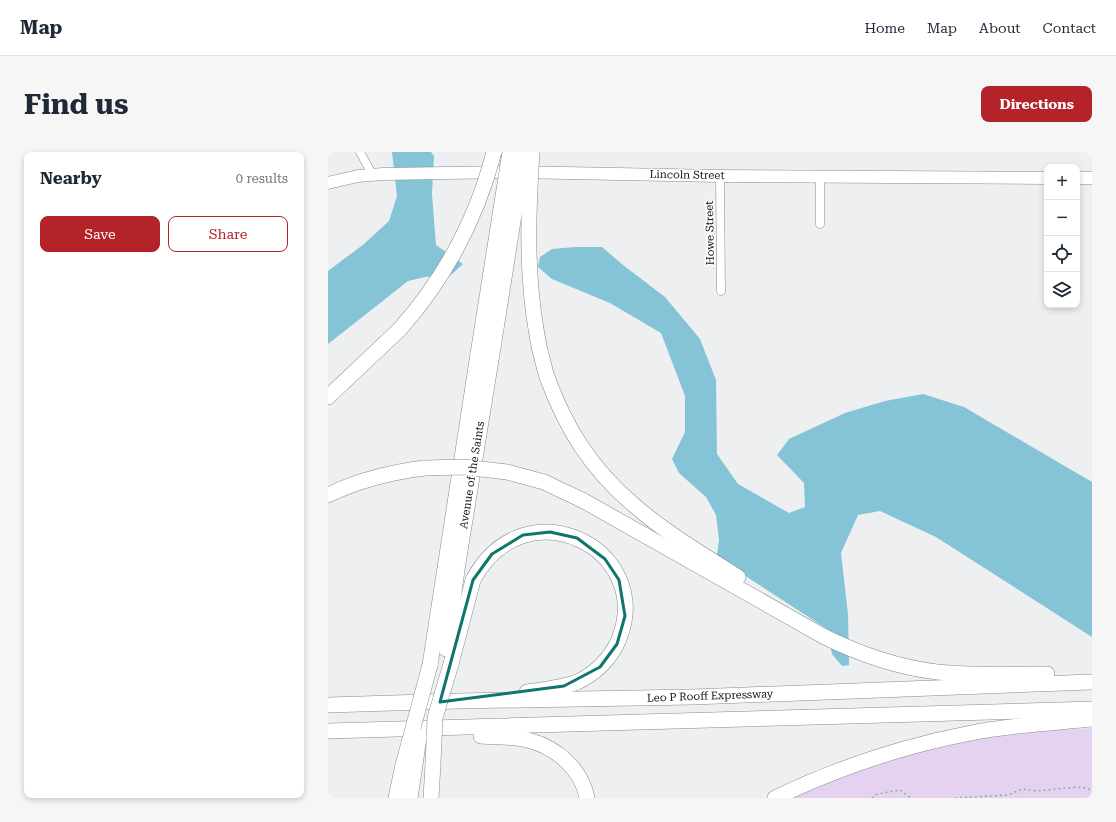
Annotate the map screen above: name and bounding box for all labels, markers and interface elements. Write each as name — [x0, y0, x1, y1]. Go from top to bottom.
text: Map — [20, 16, 62, 39]
text: Home — [864, 20, 905, 36]
text: Map — [927, 20, 957, 36]
text: About — [979, 20, 1021, 36]
text: Contact — [1043, 20, 1096, 36]
button: Directions — [981, 86, 1092, 122]
text: Find us — [24, 88, 128, 121]
map controls — [1044, 164, 1080, 308]
button: + — [1044, 164, 1080, 200]
text: Nearby — [40, 168, 102, 188]
street label: Lincoln Street — [649, 168, 725, 182]
text: 0 results — [236, 171, 288, 186]
street label: Howe Street — [703, 200, 717, 266]
button: − — [1044, 200, 1080, 236]
button: Save — [40, 216, 160, 252]
button: Share — [168, 216, 288, 252]
button: locate — [1044, 236, 1080, 272]
button: layers — [1044, 272, 1080, 308]
street label: Avenue of the Saints — [457, 420, 487, 530]
street label: Leo P Rooff Expressway — [647, 687, 774, 705]

